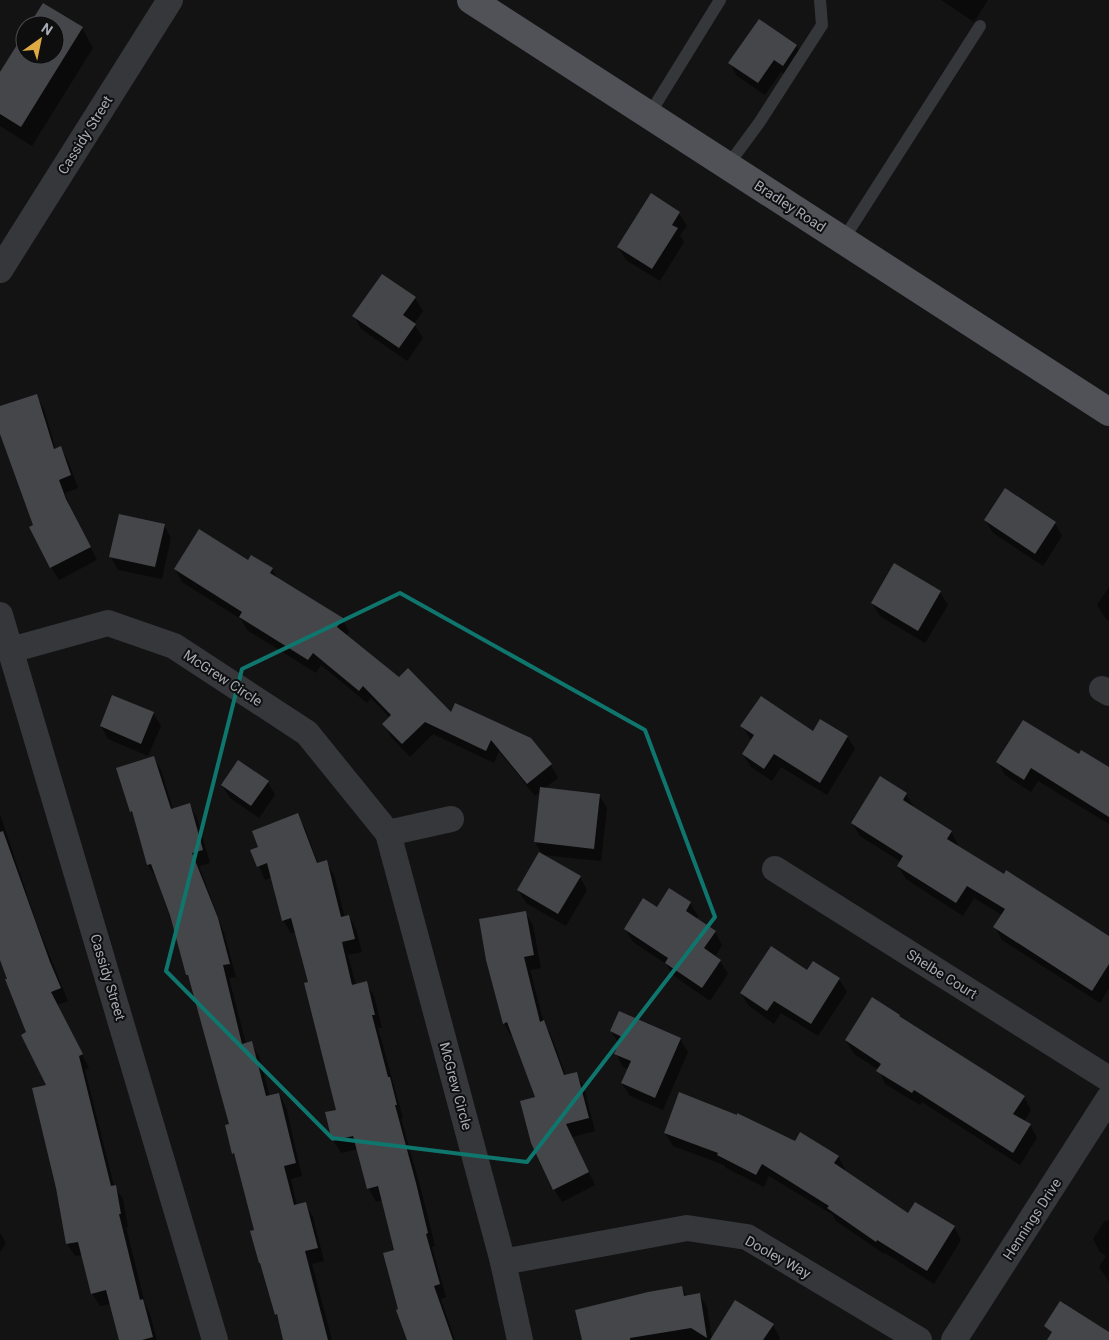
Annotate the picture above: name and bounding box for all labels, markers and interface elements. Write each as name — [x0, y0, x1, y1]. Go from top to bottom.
north arrow — [15, 15, 65, 65]
text: N — [39, 20, 56, 39]
street label: Cassidy Street — [54, 92, 116, 177]
street label: Bradley Road — [751, 177, 829, 235]
street label: McGrew Circle — [181, 647, 265, 709]
street label: Cassidy Street — [87, 932, 129, 1023]
street label: Shelbe Court — [904, 946, 981, 1002]
street label: McGrew Circle — [437, 1040, 475, 1132]
street label: Hennings Drive — [1000, 1175, 1064, 1263]
street label: Dooley Way — [742, 1232, 814, 1282]

